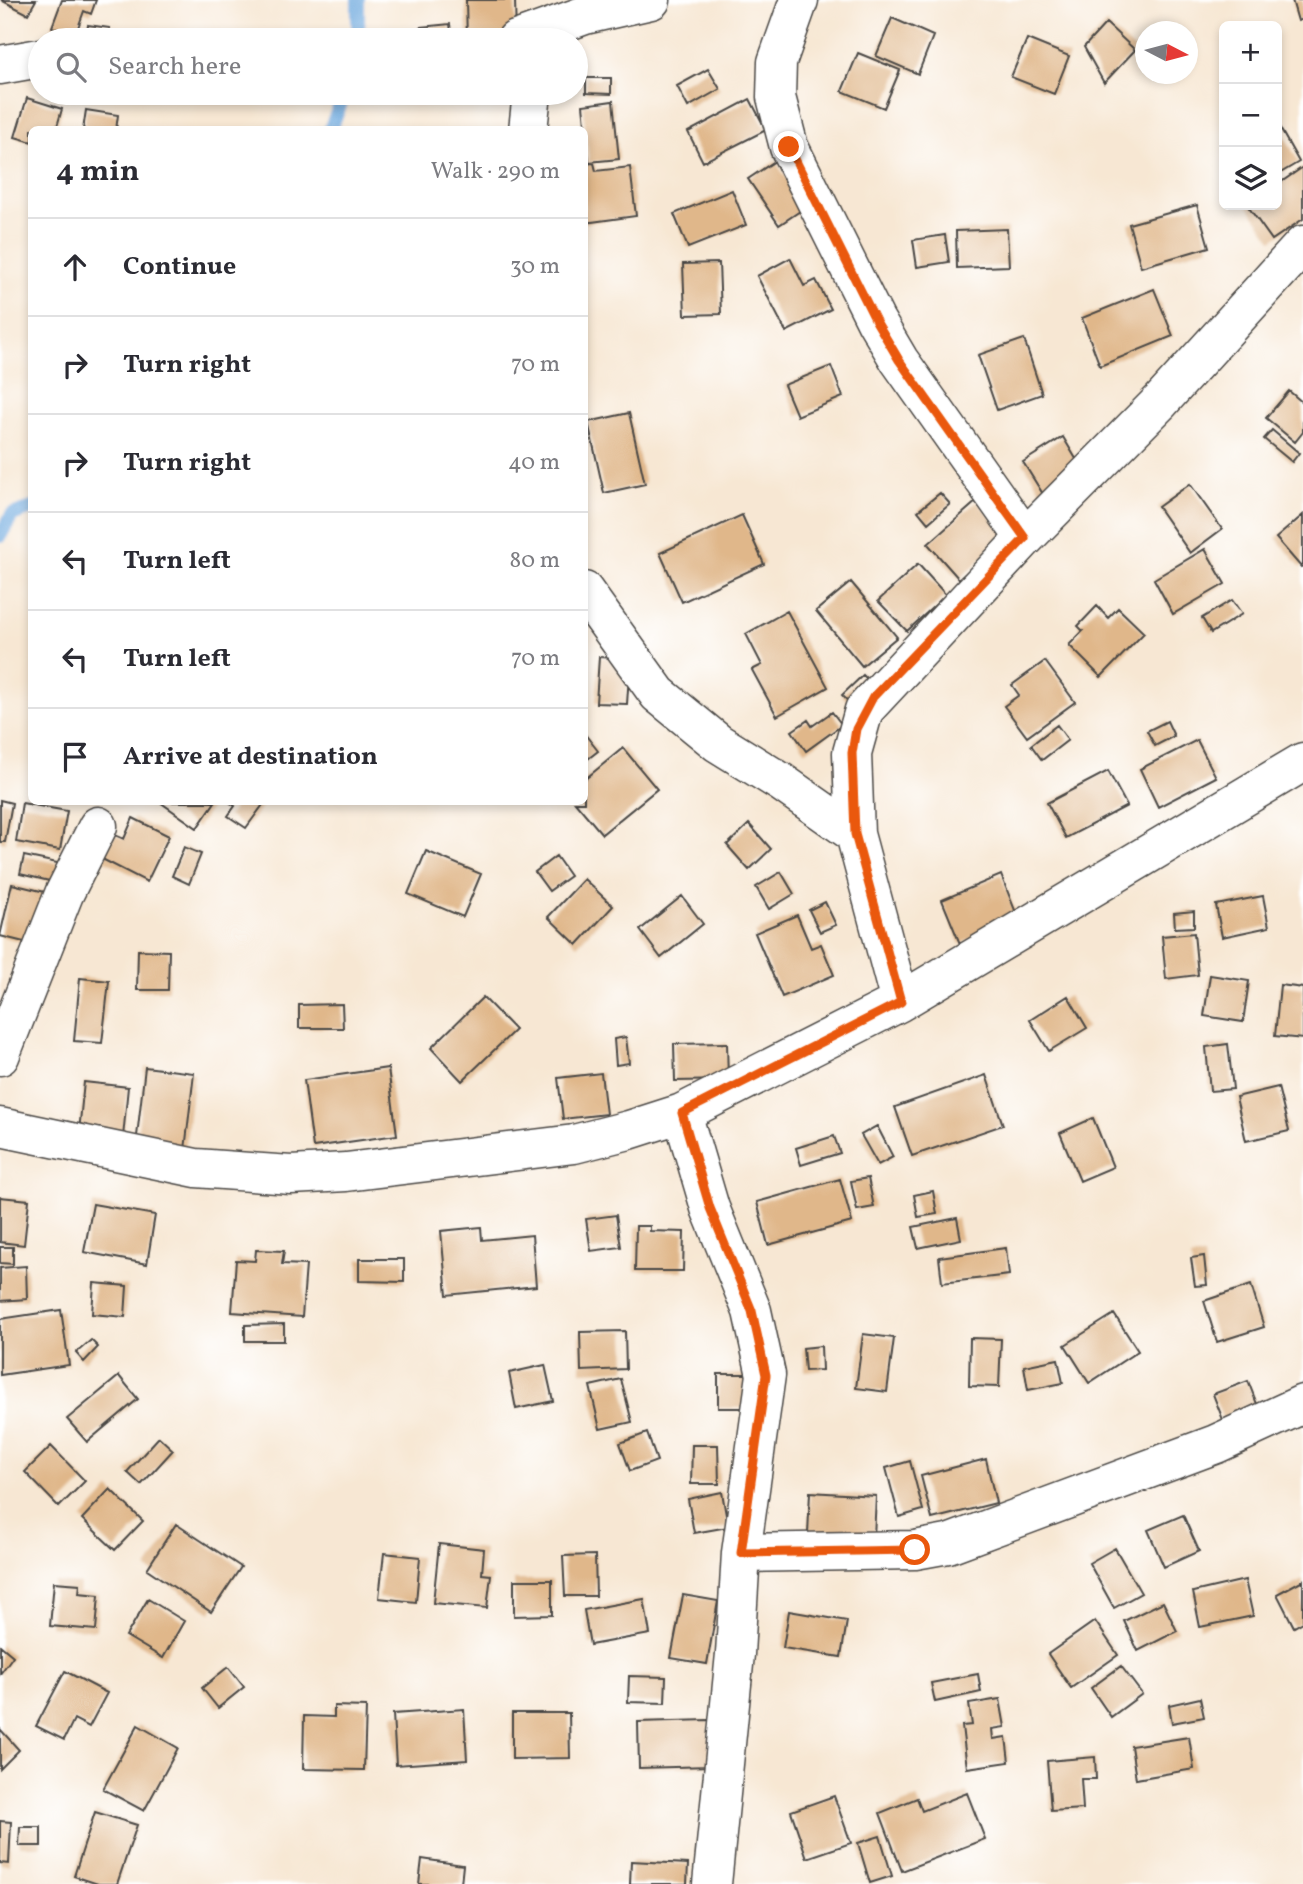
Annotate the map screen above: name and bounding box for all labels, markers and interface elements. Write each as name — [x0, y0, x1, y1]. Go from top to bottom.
north arrow — [1135, 21, 1198, 84]
map controls — [1219, 21, 1282, 210]
button: + — [1219, 21, 1282, 84]
search box — [28, 28, 588, 105]
icon: search — [52, 48, 90, 86]
text: Search here — [108, 49, 241, 85]
button: − — [1219, 84, 1282, 147]
route end — [773, 131, 804, 162]
button: layers — [1219, 147, 1282, 210]
text: 4 min — [56, 151, 140, 193]
text: Walk · 290 m — [431, 156, 560, 188]
icon: ahead — [56, 248, 94, 286]
text: Continue — [123, 249, 236, 285]
text: 30 m — [510, 251, 560, 283]
icon: right — [56, 346, 94, 384]
text: Turn right — [123, 347, 251, 383]
text: 70 m — [511, 349, 560, 381]
icon: right — [56, 444, 94, 482]
text: Turn right — [123, 445, 251, 481]
text: 40 m — [508, 447, 560, 479]
icon: left — [56, 542, 94, 580]
text: Turn left — [123, 543, 231, 579]
text: 80 m — [510, 545, 560, 577]
icon: left — [56, 640, 94, 678]
text: Turn left — [123, 641, 231, 677]
text: 70 m — [511, 643, 560, 675]
icon: arrive — [56, 738, 94, 776]
text: Arrive at destination — [123, 739, 378, 775]
route start — [899, 1534, 930, 1565]

